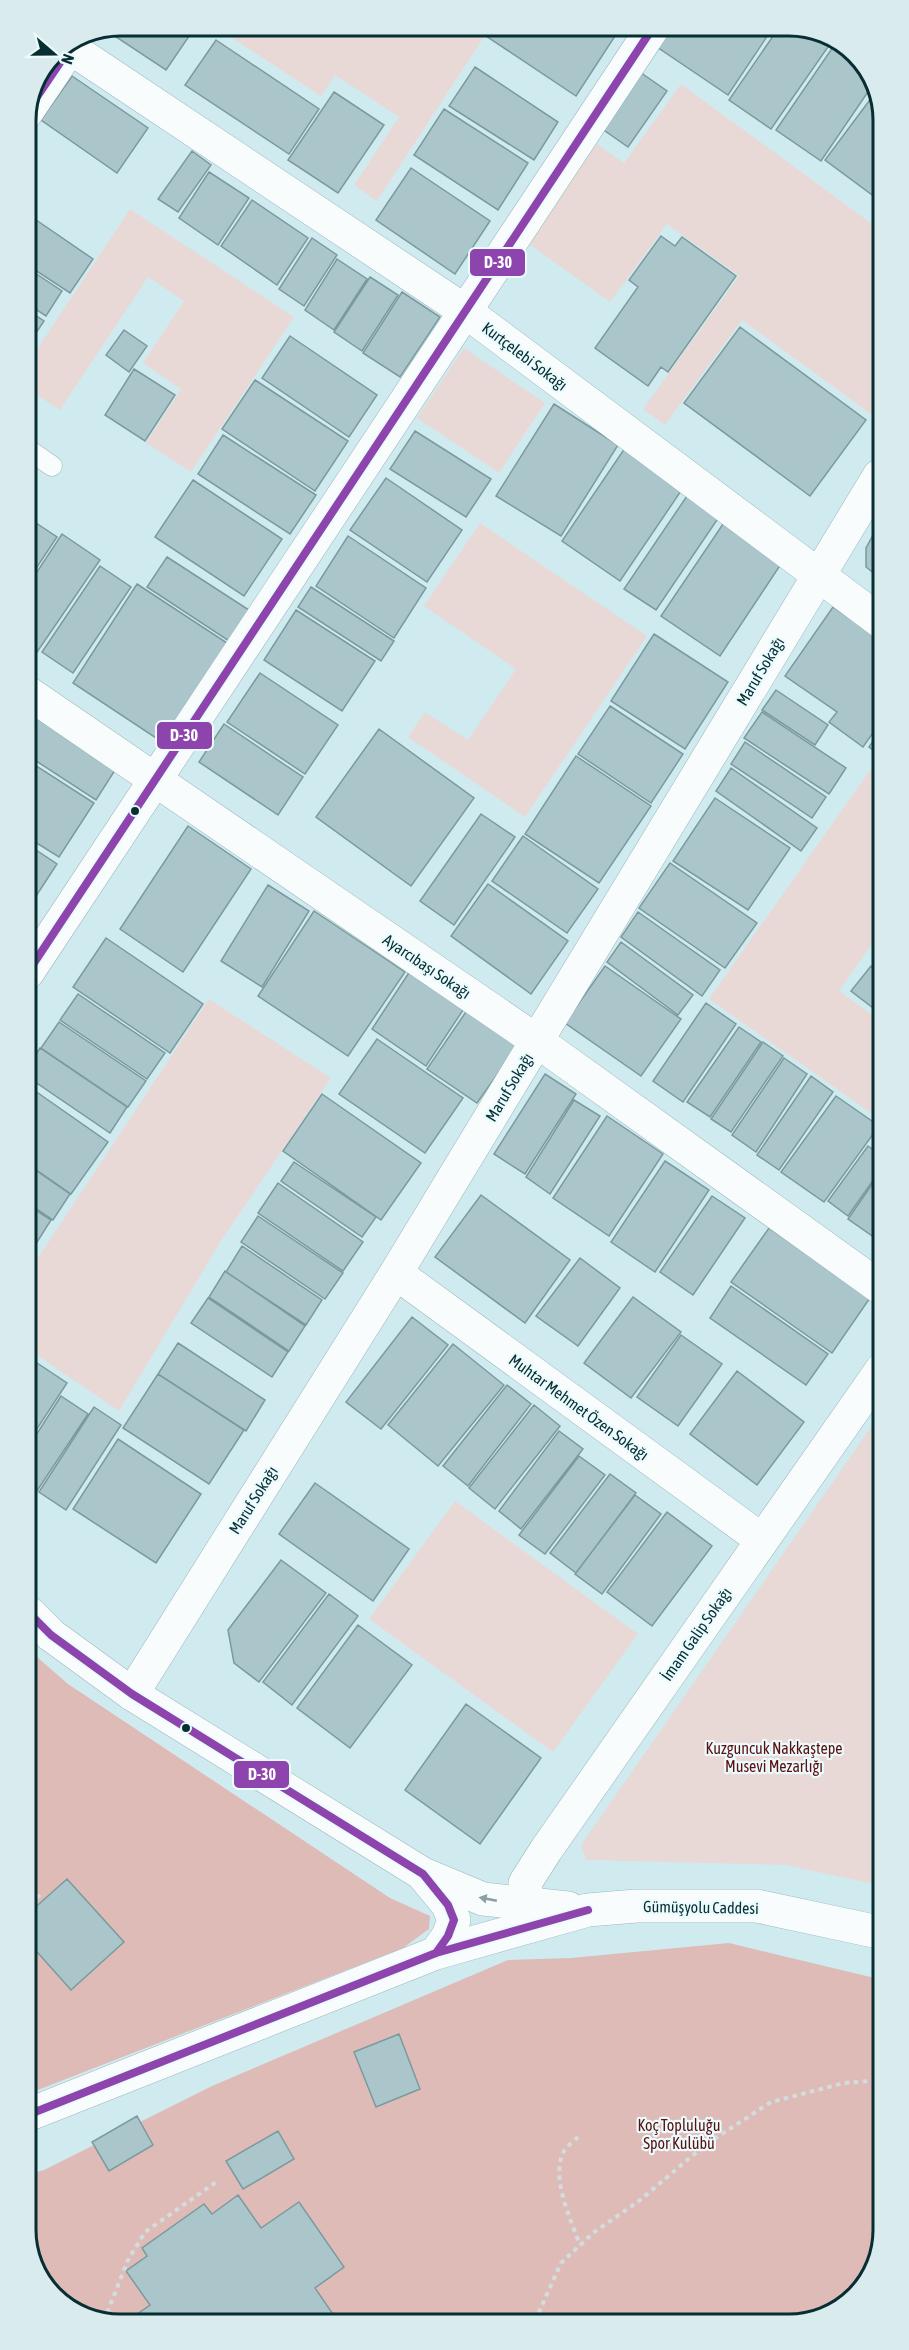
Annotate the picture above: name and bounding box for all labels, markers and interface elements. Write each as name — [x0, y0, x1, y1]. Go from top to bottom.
north arrow — [24, 24, 84, 84]
text: N — [58, 52, 78, 67]
line badge: D-30 — [469, 248, 526, 277]
text: D-30 — [484, 253, 512, 271]
street label: Kurtçelebi Sokağı — [478, 318, 571, 395]
street label: Maruf Sokağı — [733, 634, 788, 709]
line badge: D-30 — [156, 721, 213, 750]
text: D-30 — [170, 726, 198, 744]
unlabelled marker — [129, 805, 141, 817]
street label: Ayarcıbaşı Sokağı — [379, 930, 474, 1003]
street label: Maruf Sokağı — [482, 1050, 537, 1125]
street label: Muhtar Mehmet Özen Sokağı — [505, 1350, 652, 1464]
street label: Maruf Sokağı — [225, 1463, 282, 1538]
street label: İmam Galip Sokağı — [657, 1584, 736, 1685]
unlabelled marker — [180, 1722, 192, 1734]
park label: Kuzguncuk Nakkaştepe Musevi Mezarlığı — [705, 1739, 843, 1776]
line badge: D-30 — [233, 1760, 290, 1789]
text: D-30 — [248, 1765, 276, 1783]
one-way arrow — [479, 1894, 498, 1903]
street label: Gümüşyolu Caddesi — [643, 1897, 759, 1918]
park label: Koç Topluluğu Spor Kulübü — [638, 2116, 720, 2153]

